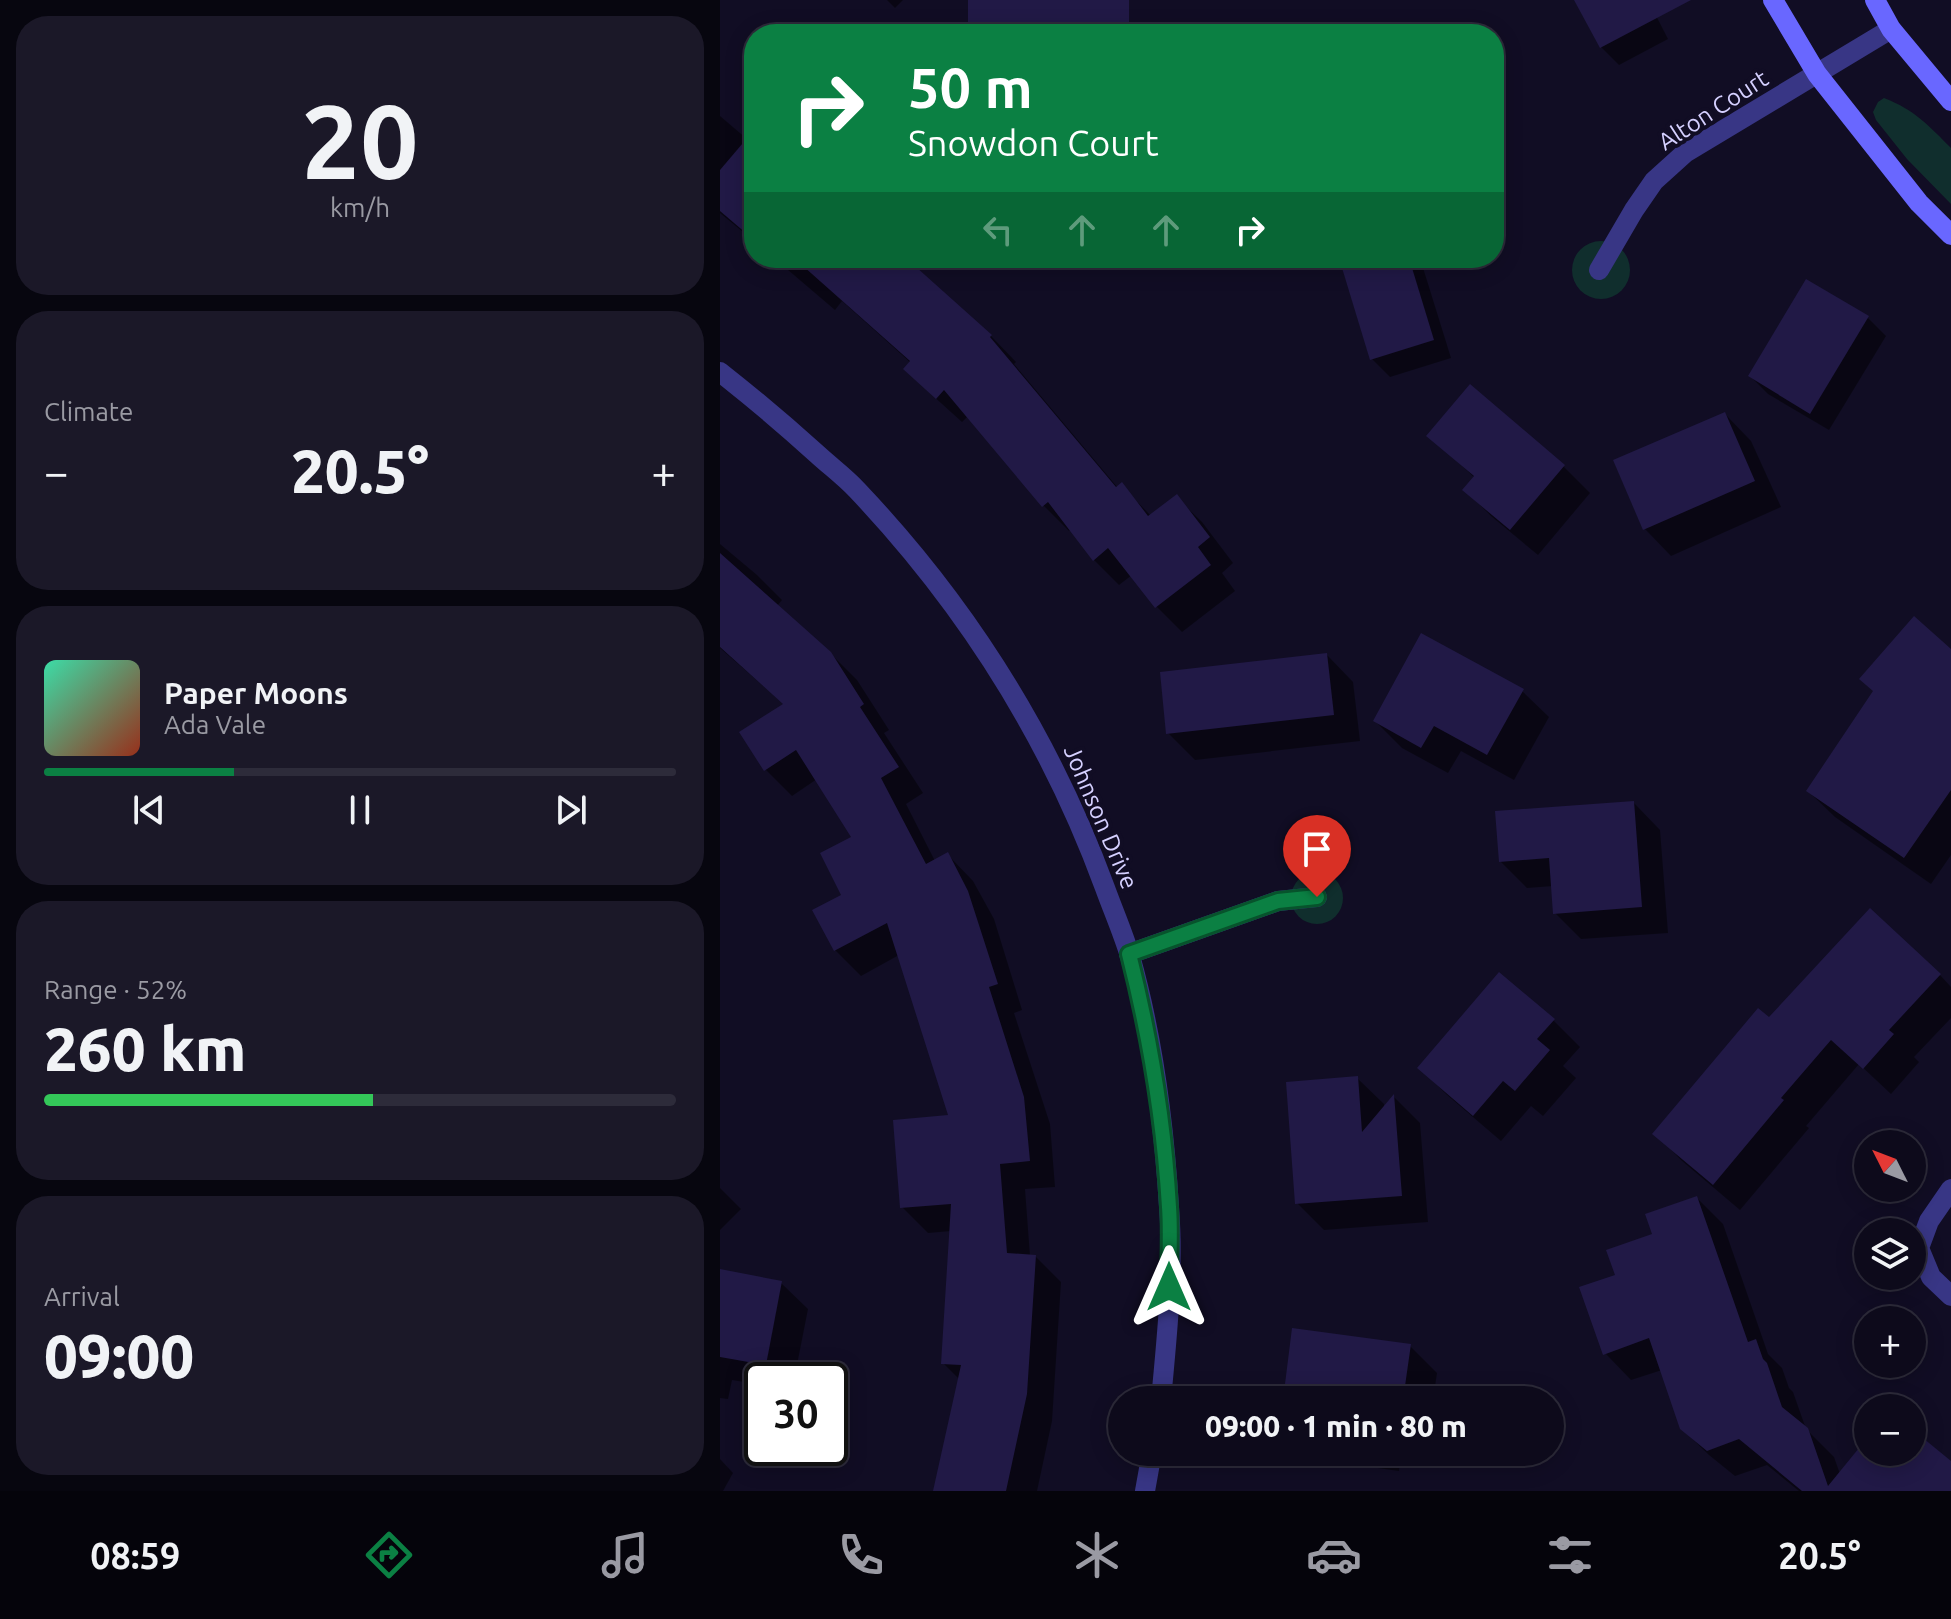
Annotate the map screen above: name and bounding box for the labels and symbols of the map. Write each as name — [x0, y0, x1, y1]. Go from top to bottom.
street label: Alton Court — [1653, 64, 1773, 155]
street label: Johnson Drive — [1059, 741, 1143, 893]
pin — [1283, 815, 1351, 897]
north arrow — [1854, 1130, 1926, 1202]
position arrow — [1127, 1245, 1211, 1329]
speed limit sign: 30 — [744, 1362, 848, 1466]

